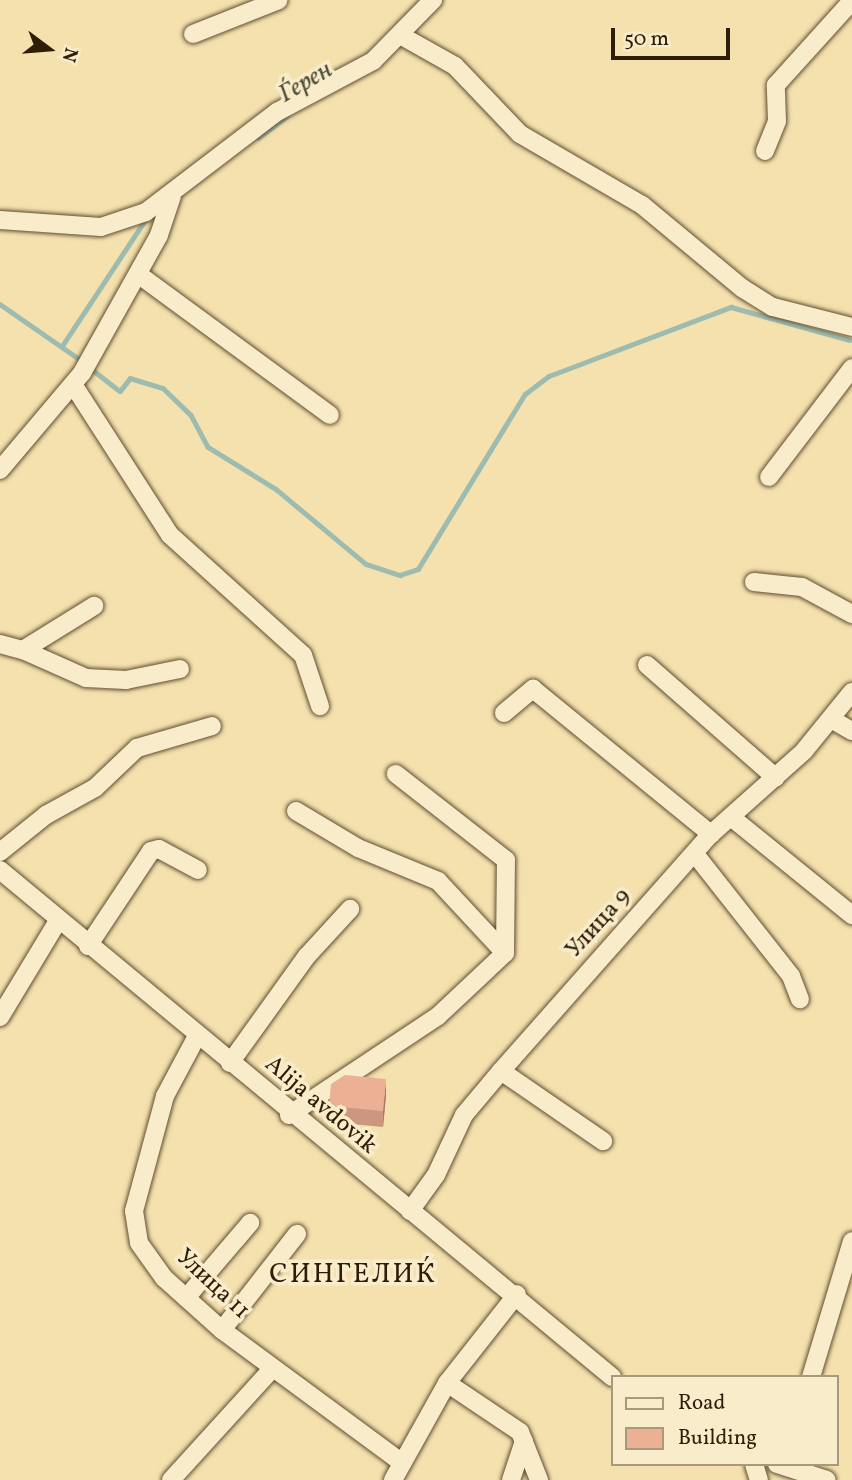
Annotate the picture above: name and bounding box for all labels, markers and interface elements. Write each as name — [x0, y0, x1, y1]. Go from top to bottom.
north arrow — [14, 14, 84, 84]
scale bar — [614, 14, 733, 58]
text: 50 m — [624, 25, 669, 54]
text: N — [55, 45, 84, 65]
water label: Ѓерен — [273, 55, 339, 111]
street label: Улица 9 — [560, 883, 638, 965]
street label: Alija avdovik — [258, 1051, 382, 1161]
street label: Улица 11 — [169, 1244, 255, 1326]
district label: СИНГЕЛИЌ — [270, 1258, 436, 1292]
legend — [610, 1375, 838, 1466]
text: Road — [678, 1389, 725, 1418]
text: Building — [678, 1424, 757, 1453]

